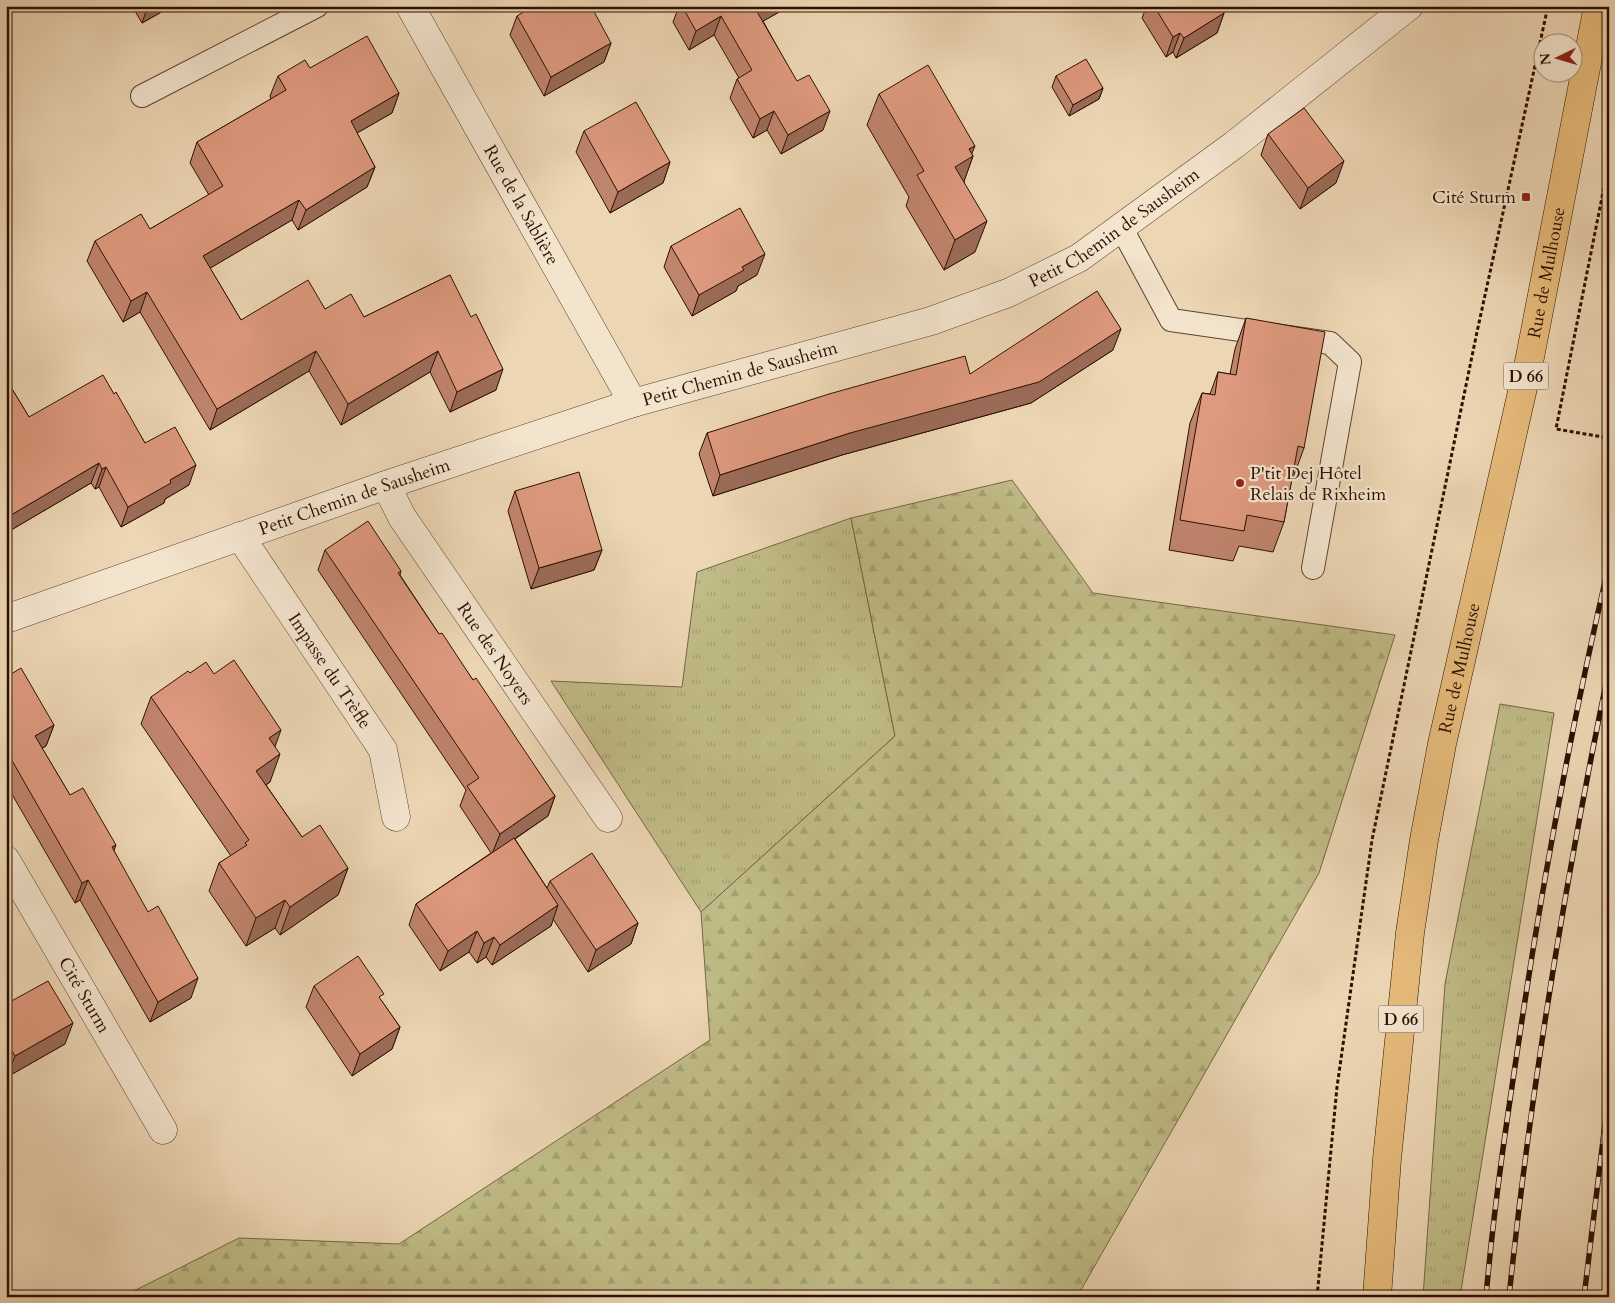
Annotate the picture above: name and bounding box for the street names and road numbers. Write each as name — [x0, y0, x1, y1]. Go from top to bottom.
street label: Rue de la Sablière — [477, 140, 565, 270]
street label: Petit Chemin de Sausheim — [1024, 162, 1205, 294]
street label: Rue de Mulhouse — [1522, 205, 1572, 341]
street label: Petit Chemin de Sausheim — [640, 335, 841, 413]
road number: D 66 — [1504, 362, 1548, 390]
street label: Petit Chemin de Sausheim — [255, 452, 454, 542]
street label: Rue des Noyers — [451, 597, 539, 710]
street label: Rue de Mulhouse — [1433, 601, 1487, 736]
street label: Impasse du Trèfle — [282, 608, 377, 734]
street label: Cité Sturm — [52, 953, 116, 1038]
road number: D 66 — [1378, 1006, 1424, 1032]

